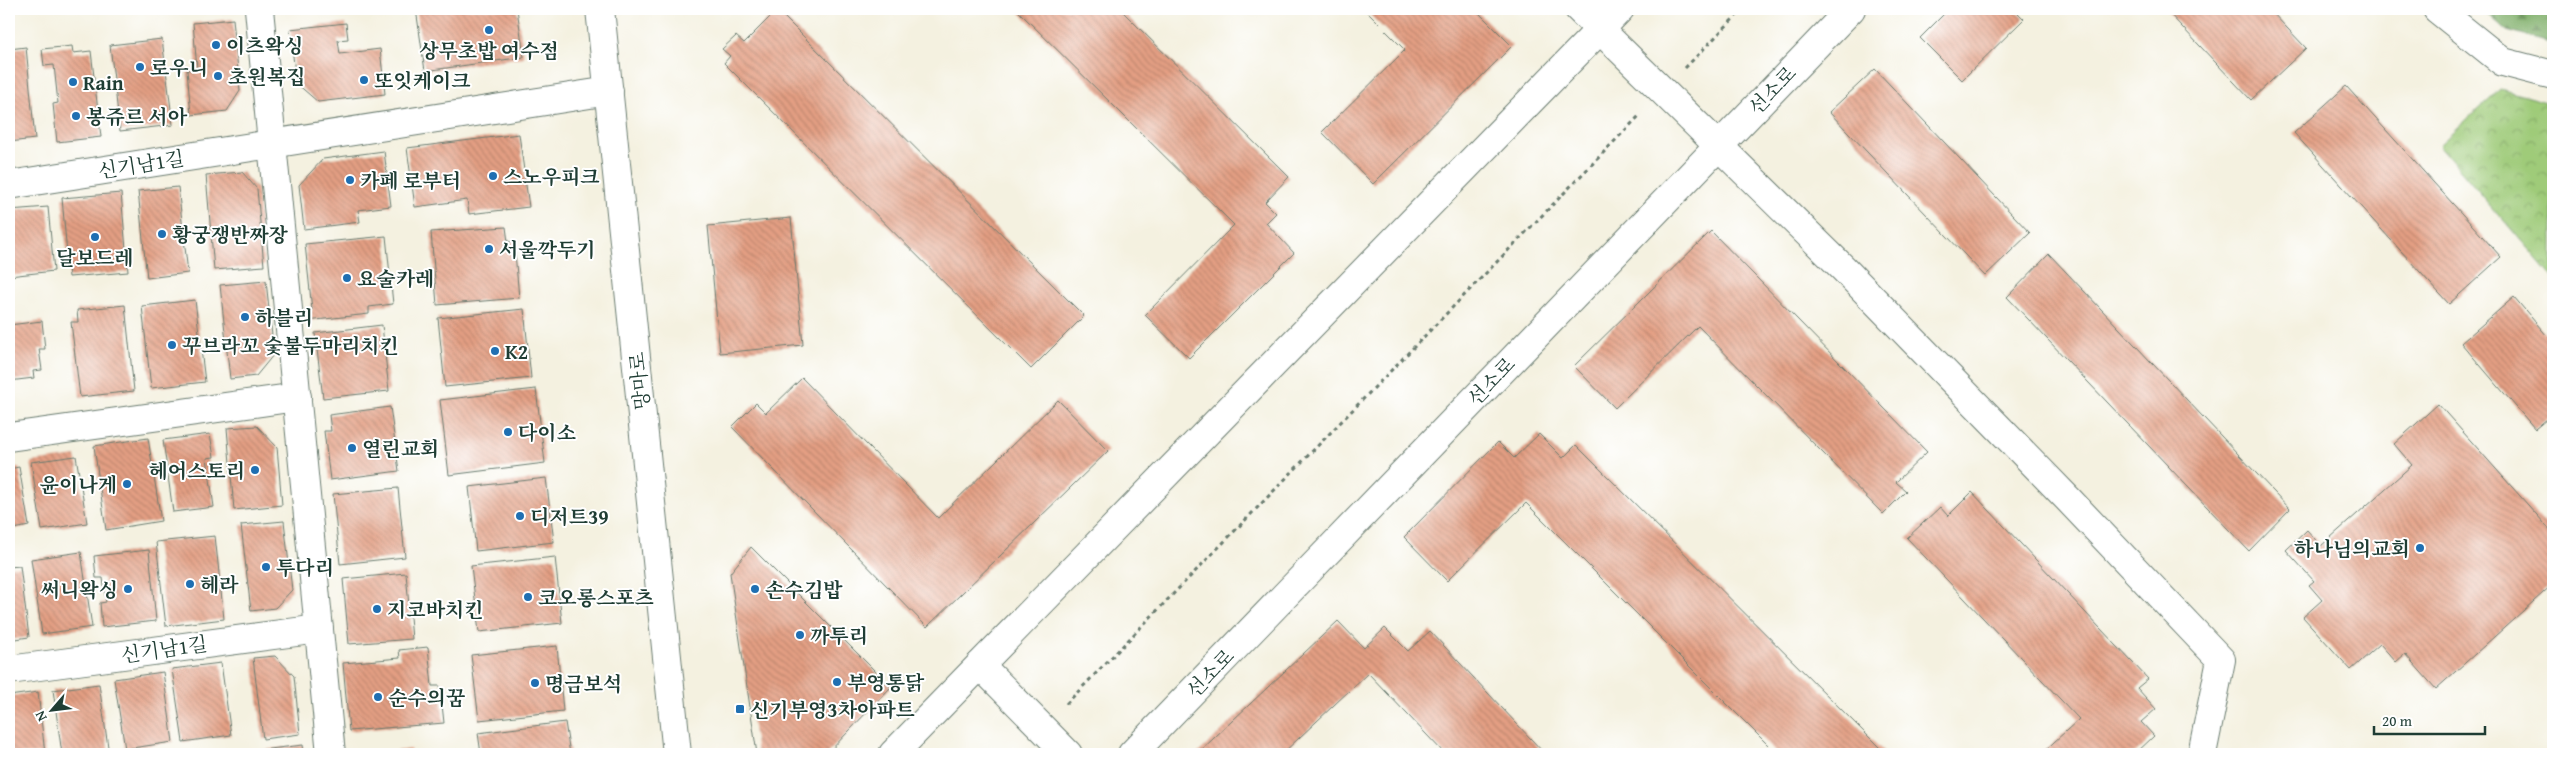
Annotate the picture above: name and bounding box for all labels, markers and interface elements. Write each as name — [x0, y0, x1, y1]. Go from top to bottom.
marker: 상무초밥 여수점 — [483, 24, 495, 36]
place label: 이츠왁싱 — [226, 31, 303, 60]
place label: 상무초밥 여수점 — [419, 36, 559, 65]
marker: 이츠왁싱 — [210, 39, 222, 51]
place label: 로우니 — [150, 53, 208, 82]
street label: 선소로 — [1741, 59, 1803, 121]
marker: 로우니 — [134, 61, 146, 73]
place label: 초원복집 — [228, 62, 305, 91]
place label: 또잇케이크 — [374, 66, 471, 95]
place label: Rain — [83, 68, 124, 97]
marker: 초원복집 — [212, 70, 224, 82]
marker: 또잇케이크 — [358, 74, 370, 86]
marker: Rain — [67, 76, 79, 88]
place label: 봉쥬르 서아 — [86, 102, 188, 131]
marker: 봉쥬르 서아 — [70, 110, 82, 122]
street label: 신기남1길 — [96, 143, 186, 185]
place label: 스노우피크 — [503, 162, 600, 191]
place label: 카페 로부터 — [360, 166, 461, 195]
marker: 스노우피크 — [487, 170, 499, 182]
marker: 카페 로부터 — [344, 174, 356, 186]
place label: 황궁쟁반짜장 — [172, 220, 289, 249]
marker: 황궁쟁반짜장 — [156, 228, 168, 240]
marker: 달보드레 — [89, 231, 101, 243]
place label: 서울깍두기 — [499, 235, 596, 264]
place label: 달보드레 — [56, 243, 134, 272]
marker: 서울깍두기 — [483, 243, 495, 255]
place label: 요술카레 — [357, 264, 434, 293]
marker: 요술카레 — [341, 272, 353, 284]
place label: 하블리 — [255, 303, 313, 332]
marker: 하블리 — [239, 311, 251, 323]
place label: 꾸브라꼬 숯불두마리치킨 — [182, 331, 399, 360]
place label: K2 — [505, 337, 528, 366]
marker: 꾸브라꼬 숯불두마리치킨 — [166, 339, 178, 351]
marker: K2 — [489, 345, 501, 357]
street label: 선소로 — [1460, 350, 1522, 412]
street label: 망마로 — [622, 351, 656, 411]
place label: 다이소 — [518, 418, 576, 447]
marker: 다이소 — [502, 426, 514, 438]
place label: 열린교회 — [362, 434, 439, 463]
marker: 열린교회 — [346, 442, 358, 454]
place label: 헤어스토리 — [148, 456, 245, 485]
marker: 헤어스토리 — [249, 464, 261, 476]
place label: 윤이나게 — [40, 470, 117, 499]
marker: 윤이나게 — [121, 478, 133, 490]
place label: 디저트39 — [530, 502, 609, 531]
marker: 디저트39 — [514, 510, 526, 522]
place label: 하나님의교회 — [2294, 534, 2410, 563]
marker: 하나님의교회 — [2414, 542, 2426, 554]
place label: 투다리 — [276, 553, 334, 582]
marker: 투다리 — [260, 561, 272, 573]
place label: 헤라 — [200, 570, 239, 599]
place label: 써니왁싱 — [41, 575, 118, 604]
place label: 손수김밥 — [765, 575, 843, 604]
marker: 헤라 — [184, 578, 196, 590]
marker: 써니왁싱 — [122, 583, 134, 595]
place label: 코오롱스포츠 — [538, 583, 654, 612]
marker: 손수김밥 — [749, 583, 761, 595]
marker: 코오롱스포츠 — [522, 591, 534, 603]
place label: 지코바치킨 — [387, 595, 484, 624]
marker: 지코바치킨 — [371, 603, 383, 615]
place label: 까투리 — [810, 621, 868, 650]
street label: 신기남1길 — [119, 629, 209, 669]
marker: 까투리 — [794, 629, 806, 641]
street label: 선소로 — [1179, 642, 1241, 704]
place label: 부영통닭 — [847, 668, 925, 697]
place label: 명금보석 — [545, 669, 622, 698]
marker: 부영통닭 — [831, 676, 843, 688]
marker: 명금보석 — [529, 677, 541, 689]
place label: 순수의꿈 — [388, 683, 465, 712]
north arrow — [28, 686, 78, 736]
marker: 순수의꿈 — [372, 691, 384, 703]
place label: 신기부영3차아파트 — [750, 695, 915, 724]
marker: 신기부영3차아파트 — [734, 703, 746, 715]
scale bar — [2374, 703, 2486, 735]
text: N — [29, 707, 52, 725]
text: 20 m — [2382, 710, 2413, 731]

